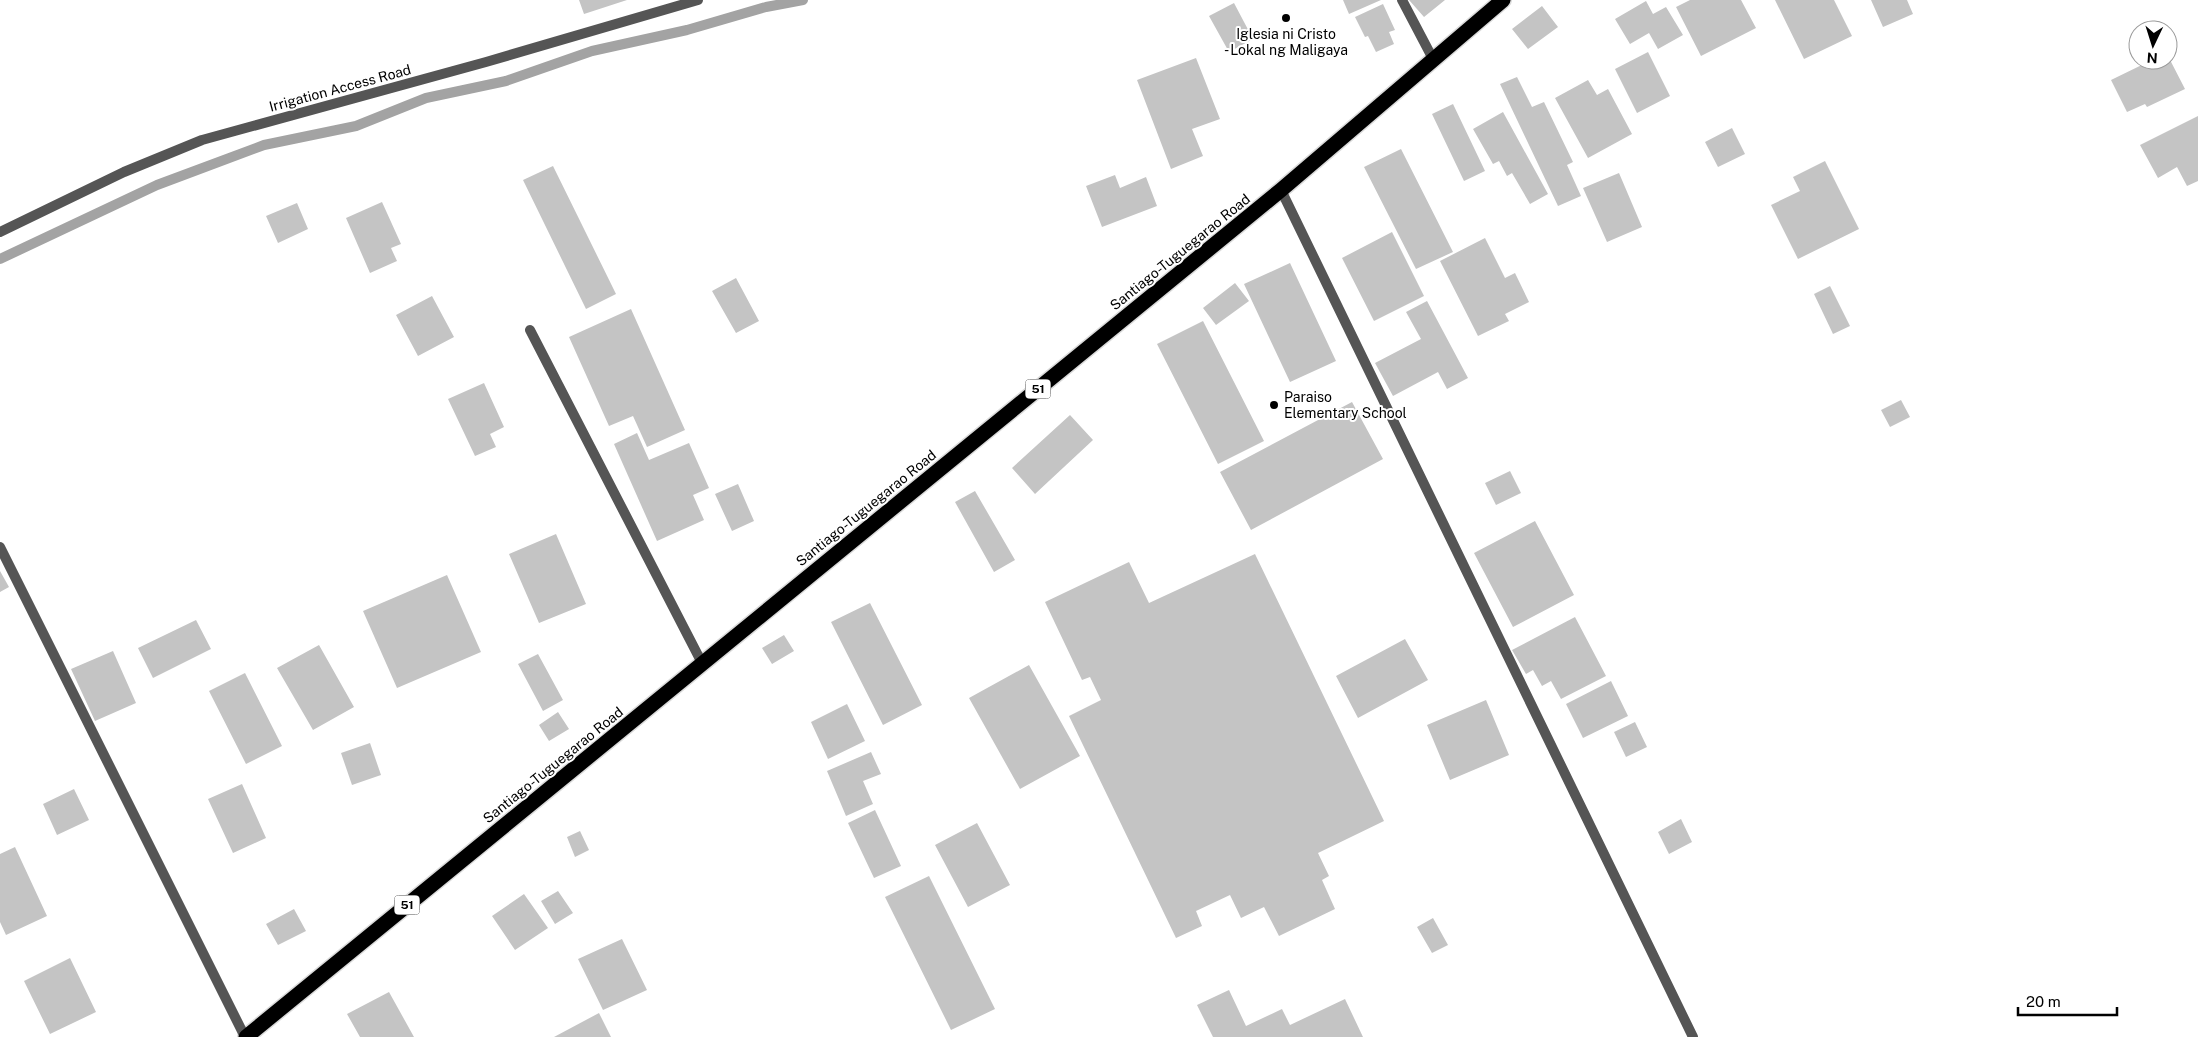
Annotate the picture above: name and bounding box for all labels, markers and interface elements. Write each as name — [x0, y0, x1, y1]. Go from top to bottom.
marker: Iglesia ni Cristo - Lokal ng Maligaya — [1280, 12, 1292, 24]
north arrow — [2128, 20, 2178, 70]
place label: Iglesia ni Cristo - Lokal ng Maligaya — [1224, 26, 1348, 58]
text: N — [2146, 50, 2158, 66]
street label: Irrigation Access Road — [267, 61, 413, 115]
street label: Santiago-Tuguegarao Road — [1107, 191, 1253, 313]
road number: 51 — [1026, 379, 1050, 398]
place label: Paraiso Elementary School — [1284, 389, 1407, 421]
marker: Paraiso Elementary School — [1268, 399, 1280, 411]
street label: Santiago-Tuguegarao Road — [793, 447, 939, 569]
street label: Santiago-Tuguegarao Road — [480, 704, 626, 826]
road number: 51 — [394, 896, 420, 914]
scale bar — [2018, 984, 2117, 1016]
text: 20 m — [2026, 993, 2061, 1010]

